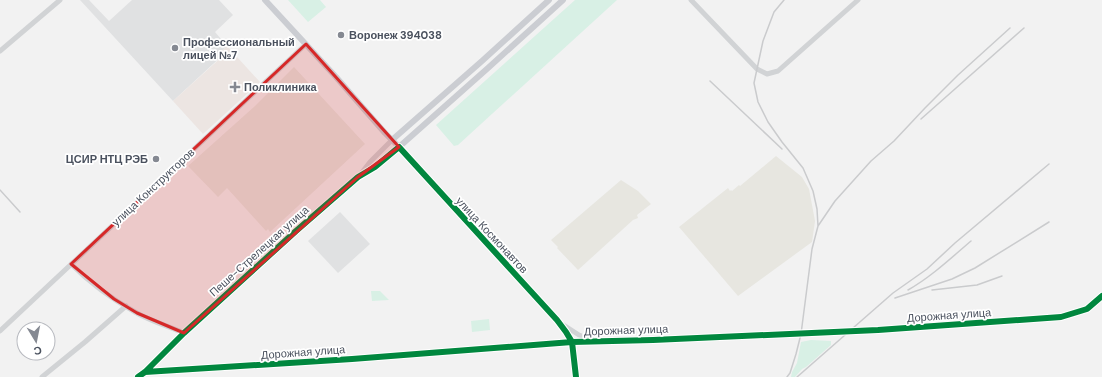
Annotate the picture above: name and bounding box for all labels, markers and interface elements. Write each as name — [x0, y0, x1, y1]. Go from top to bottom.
place label: Воронеж 394038 — [349, 28, 442, 42]
marker: Воронеж 394038 — [336, 30, 346, 40]
place label: Профессиональный лицей №7 — [183, 35, 295, 62]
marker: Профессиональный лицей №7 — [170, 43, 180, 53]
place label: Поликлиника — [244, 80, 317, 94]
marker: Поликлиника — [229, 81, 241, 93]
street label: улица Конструкторов — [109, 145, 197, 229]
place label: ЦСИР НТЦ РЭБ — [66, 152, 148, 166]
marker: ЦСИР НТЦ РЭБ — [151, 154, 161, 164]
street label: улица Космонавтов — [453, 194, 531, 276]
street label: Пеше-Стрелецкая улица — [206, 202, 312, 299]
street label: Дорожная улица — [906, 305, 992, 325]
north arrow — [16, 321, 56, 361]
street label: Дорожная улица — [584, 321, 669, 338]
street label: Дорожная улица — [260, 342, 346, 362]
text: С — [33, 343, 43, 358]

